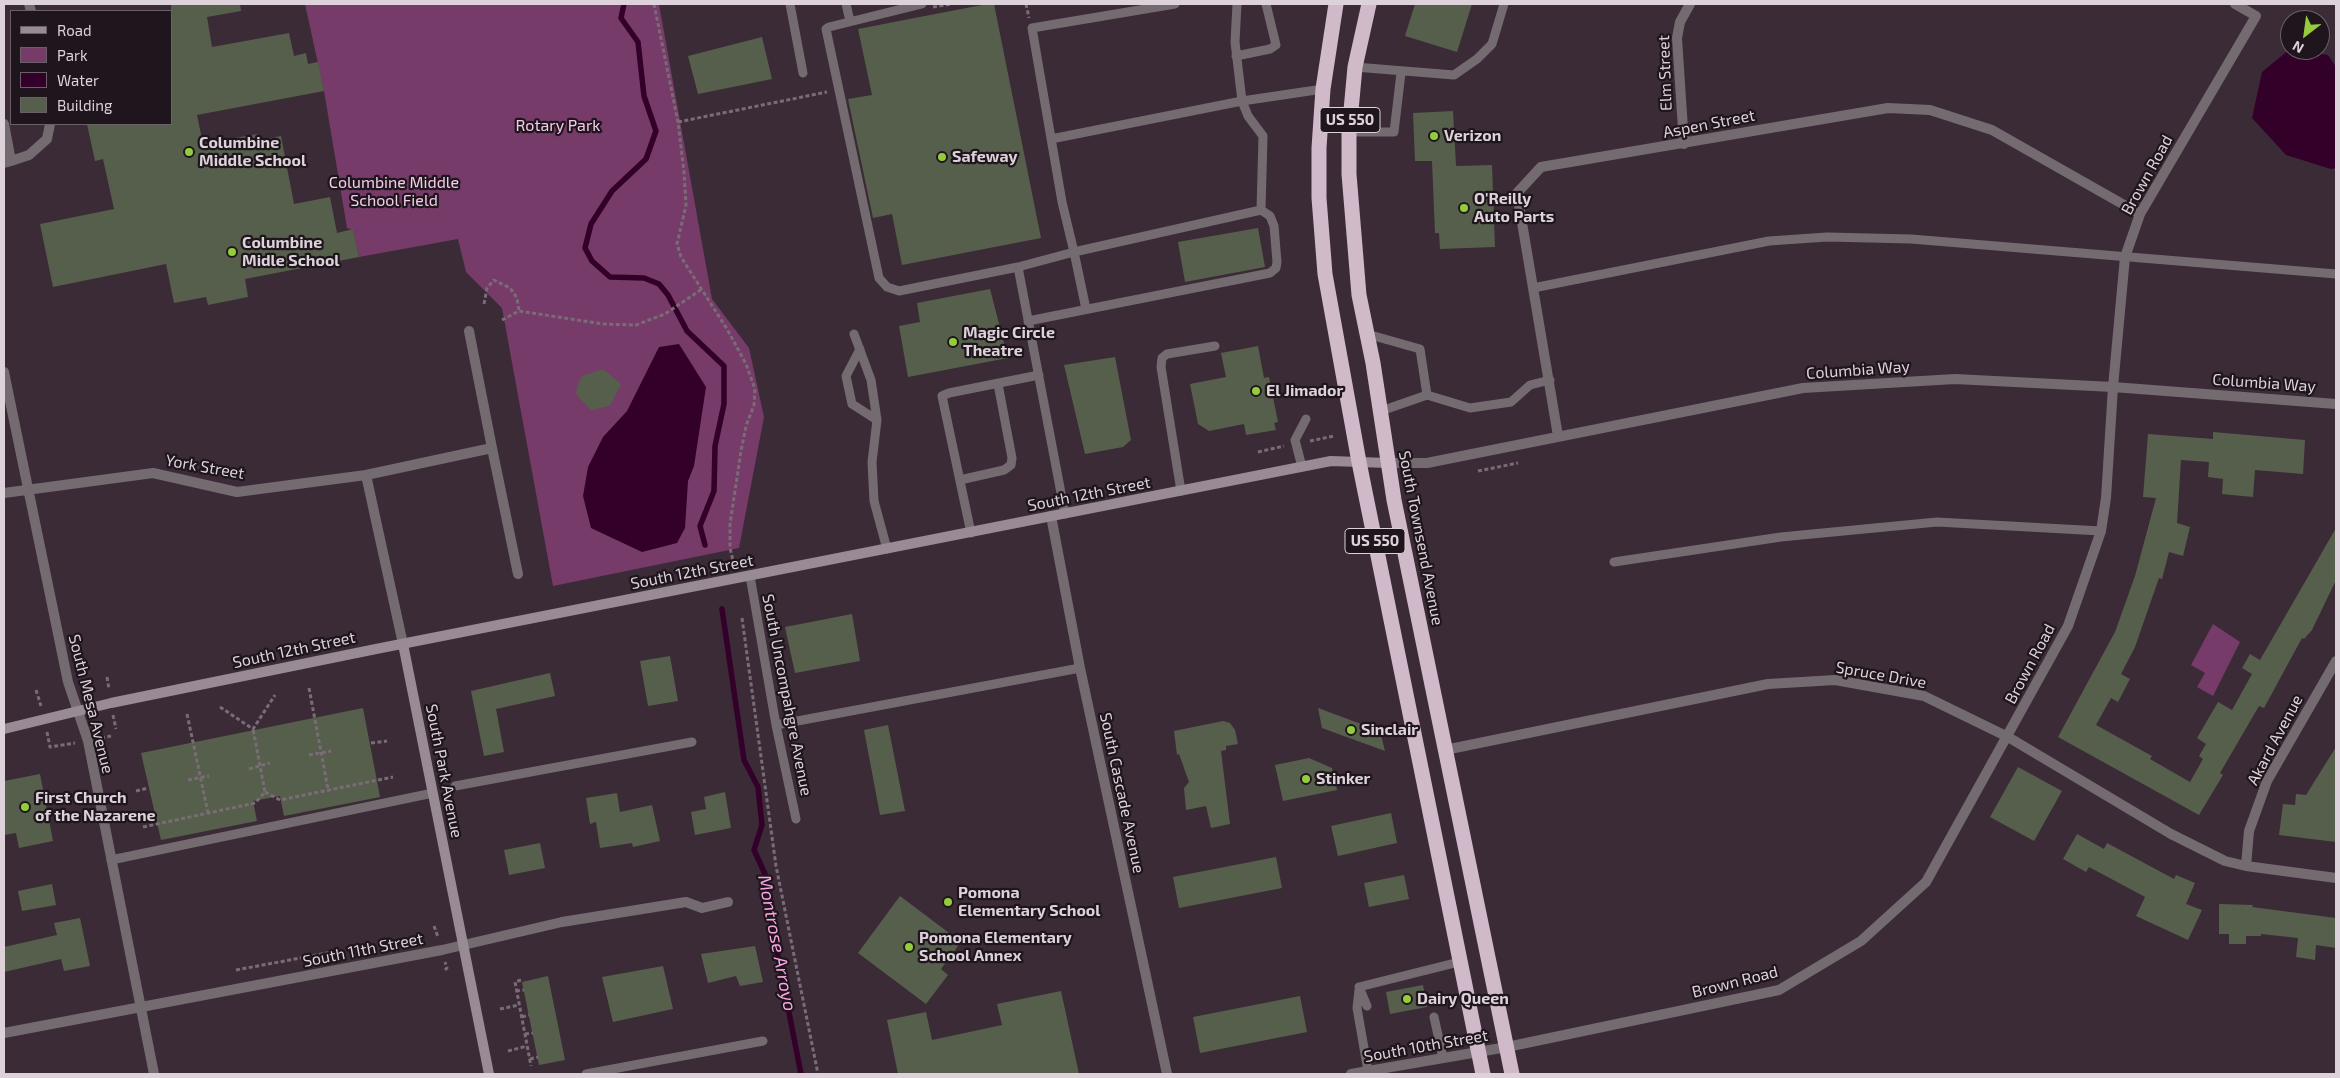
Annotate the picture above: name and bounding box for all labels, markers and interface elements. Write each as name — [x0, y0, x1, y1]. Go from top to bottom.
legend — [10, 10, 172, 125]
north arrow — [2280, 10, 2330, 60]
text: Road — [57, 21, 92, 39]
street label: Elm Street — [1654, 35, 1676, 111]
text: N — [2289, 38, 2306, 57]
text: Park — [57, 46, 88, 64]
text: Water — [57, 71, 99, 89]
text: Building — [57, 96, 112, 114]
street label: Aspen Street — [1661, 106, 1757, 142]
road number: US 550 — [1320, 108, 1380, 132]
park label: Rotary Park — [516, 116, 600, 136]
place label: Verizon — [1444, 126, 1501, 146]
marker: Verizon — [1428, 130, 1440, 142]
street label: Brown Road — [2117, 132, 2177, 218]
place label: Columbine Middle School — [199, 133, 306, 171]
marker: Columbine Middle School — [183, 146, 195, 158]
place label: Safeway — [952, 147, 1017, 167]
marker: Safeway — [936, 151, 948, 163]
park label: Columbine Middle School Field — [329, 173, 459, 211]
place label: O'Reilly Auto Parts — [1474, 189, 1554, 227]
marker: O'Reilly Auto Parts — [1458, 202, 1470, 214]
place label: Columbine Midle School — [242, 233, 340, 271]
marker: Columbine Midle School — [226, 246, 238, 258]
place label: Magic Circle Theatre — [963, 323, 1055, 361]
marker: Magic Circle Theatre — [947, 336, 959, 348]
street label: Columbia Way — [1806, 357, 1910, 383]
street label: Columbia Way — [2212, 370, 2316, 396]
place label: El Jimador — [1266, 381, 1343, 401]
marker: El Jimador — [1250, 385, 1262, 397]
street label: South Townsend Avenue — [1395, 449, 1447, 627]
street label: York Street — [164, 451, 246, 483]
street label: South 12th Street — [1026, 473, 1152, 515]
road number: US 550 — [1345, 528, 1405, 554]
street label: South 12th Street — [629, 551, 755, 593]
street label: South Uncompahgre Avenue — [758, 592, 816, 798]
street label: Brown Road — [2001, 621, 2059, 707]
street label: South 12th Street — [231, 628, 357, 672]
street label: South Mesa Avenue — [64, 632, 118, 776]
street label: Spruce Drive — [1834, 658, 1928, 692]
street label: Akard Avenue — [2243, 692, 2307, 788]
street label: South Park Avenue — [422, 702, 466, 840]
street label: South Cascade Avenue — [1096, 711, 1148, 875]
place label: Sinclair — [1361, 720, 1418, 740]
marker: Sinclair — [1345, 724, 1357, 736]
place label: Stinker — [1316, 769, 1370, 789]
marker: Stinker — [1300, 773, 1312, 785]
place label: First Church of the Nazarene — [35, 788, 156, 826]
marker: First Church of the Nazarene — [19, 801, 31, 813]
water label: Montrose Arroyo — [753, 873, 801, 1013]
place label: Pomona Elementary School — [958, 883, 1101, 921]
marker: Pomona Elementary School — [942, 896, 954, 908]
place label: Pomona Elementary School Annex — [919, 928, 1072, 966]
street label: South 11th Street — [301, 929, 425, 971]
marker: Pomona Elementary School Annex — [903, 941, 915, 953]
street label: Brown Road — [1690, 962, 1780, 1002]
place label: Dairy Queen — [1417, 989, 1509, 1009]
marker: Dairy Queen — [1401, 993, 1413, 1005]
street label: South 10th Street — [1362, 1026, 1490, 1066]

